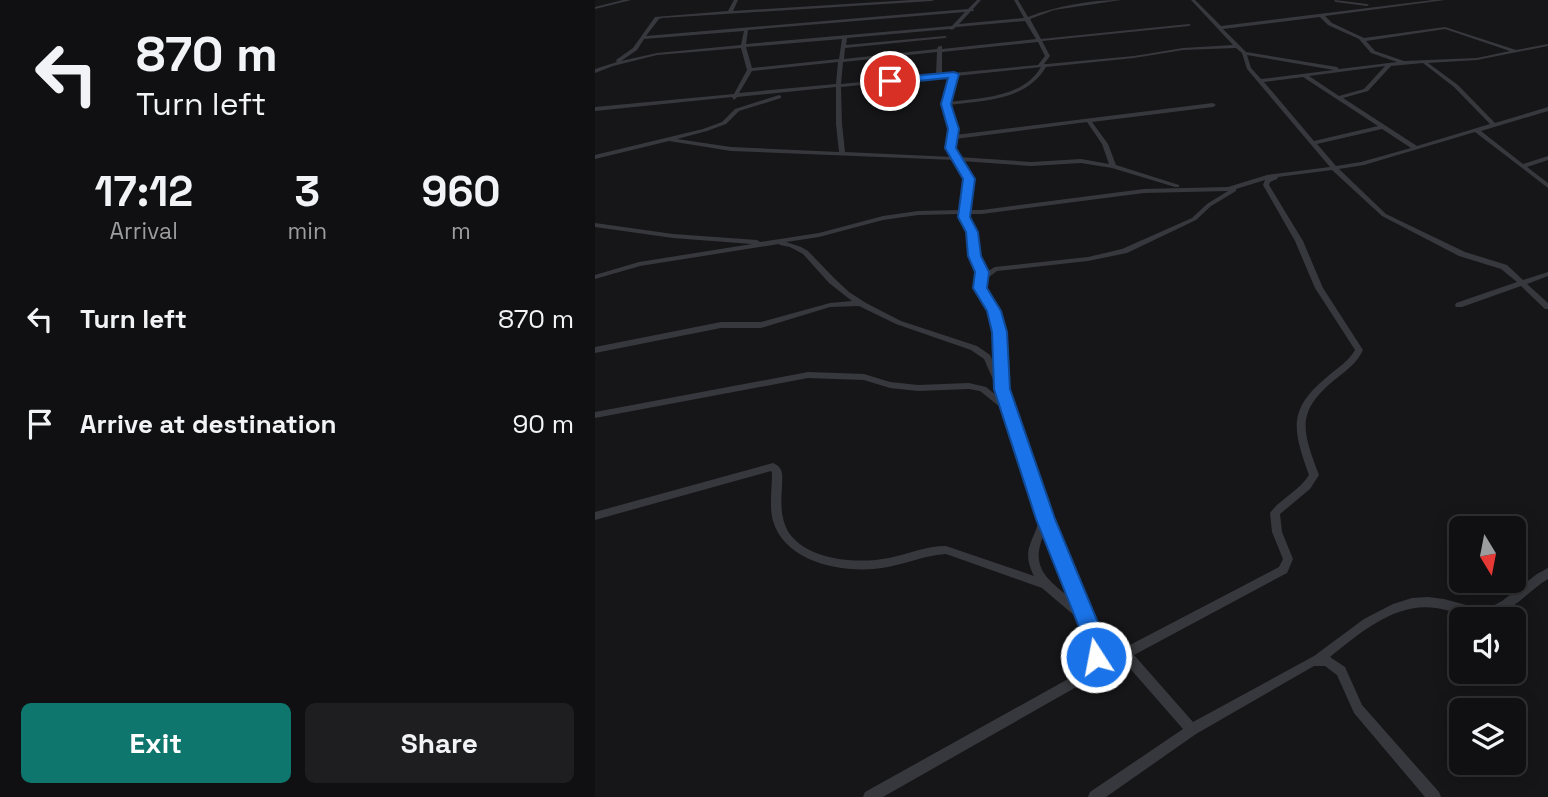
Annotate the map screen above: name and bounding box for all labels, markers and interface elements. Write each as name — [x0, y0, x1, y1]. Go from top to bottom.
text: 870 m — [136, 23, 278, 85]
icon: left — [21, 28, 112, 119]
pin — [860, 51, 920, 111]
icon: arrive — [871, 62, 909, 100]
text: Turn left — [136, 84, 266, 124]
text: 17:12 — [94, 165, 193, 218]
text: 3 — [295, 165, 320, 218]
text: 960 — [421, 165, 501, 218]
text: Arrival — [110, 216, 178, 246]
text: min — [288, 216, 327, 246]
text: m — [451, 216, 471, 246]
icon: left — [21, 300, 59, 338]
text: Turn left — [80, 302, 187, 336]
text: 870 m — [498, 302, 574, 336]
icon: arrive — [21, 405, 59, 443]
text: Arrive at destination — [80, 407, 337, 441]
text: 90 m — [512, 407, 574, 441]
north arrow — [1449, 516, 1526, 593]
map controls — [1449, 516, 1526, 775]
button: sound — [1449, 607, 1526, 684]
position arrow — [1059, 620, 1133, 694]
button: layers — [1449, 698, 1526, 775]
button: Exit — [21, 703, 291, 783]
button: Share — [305, 703, 574, 783]

